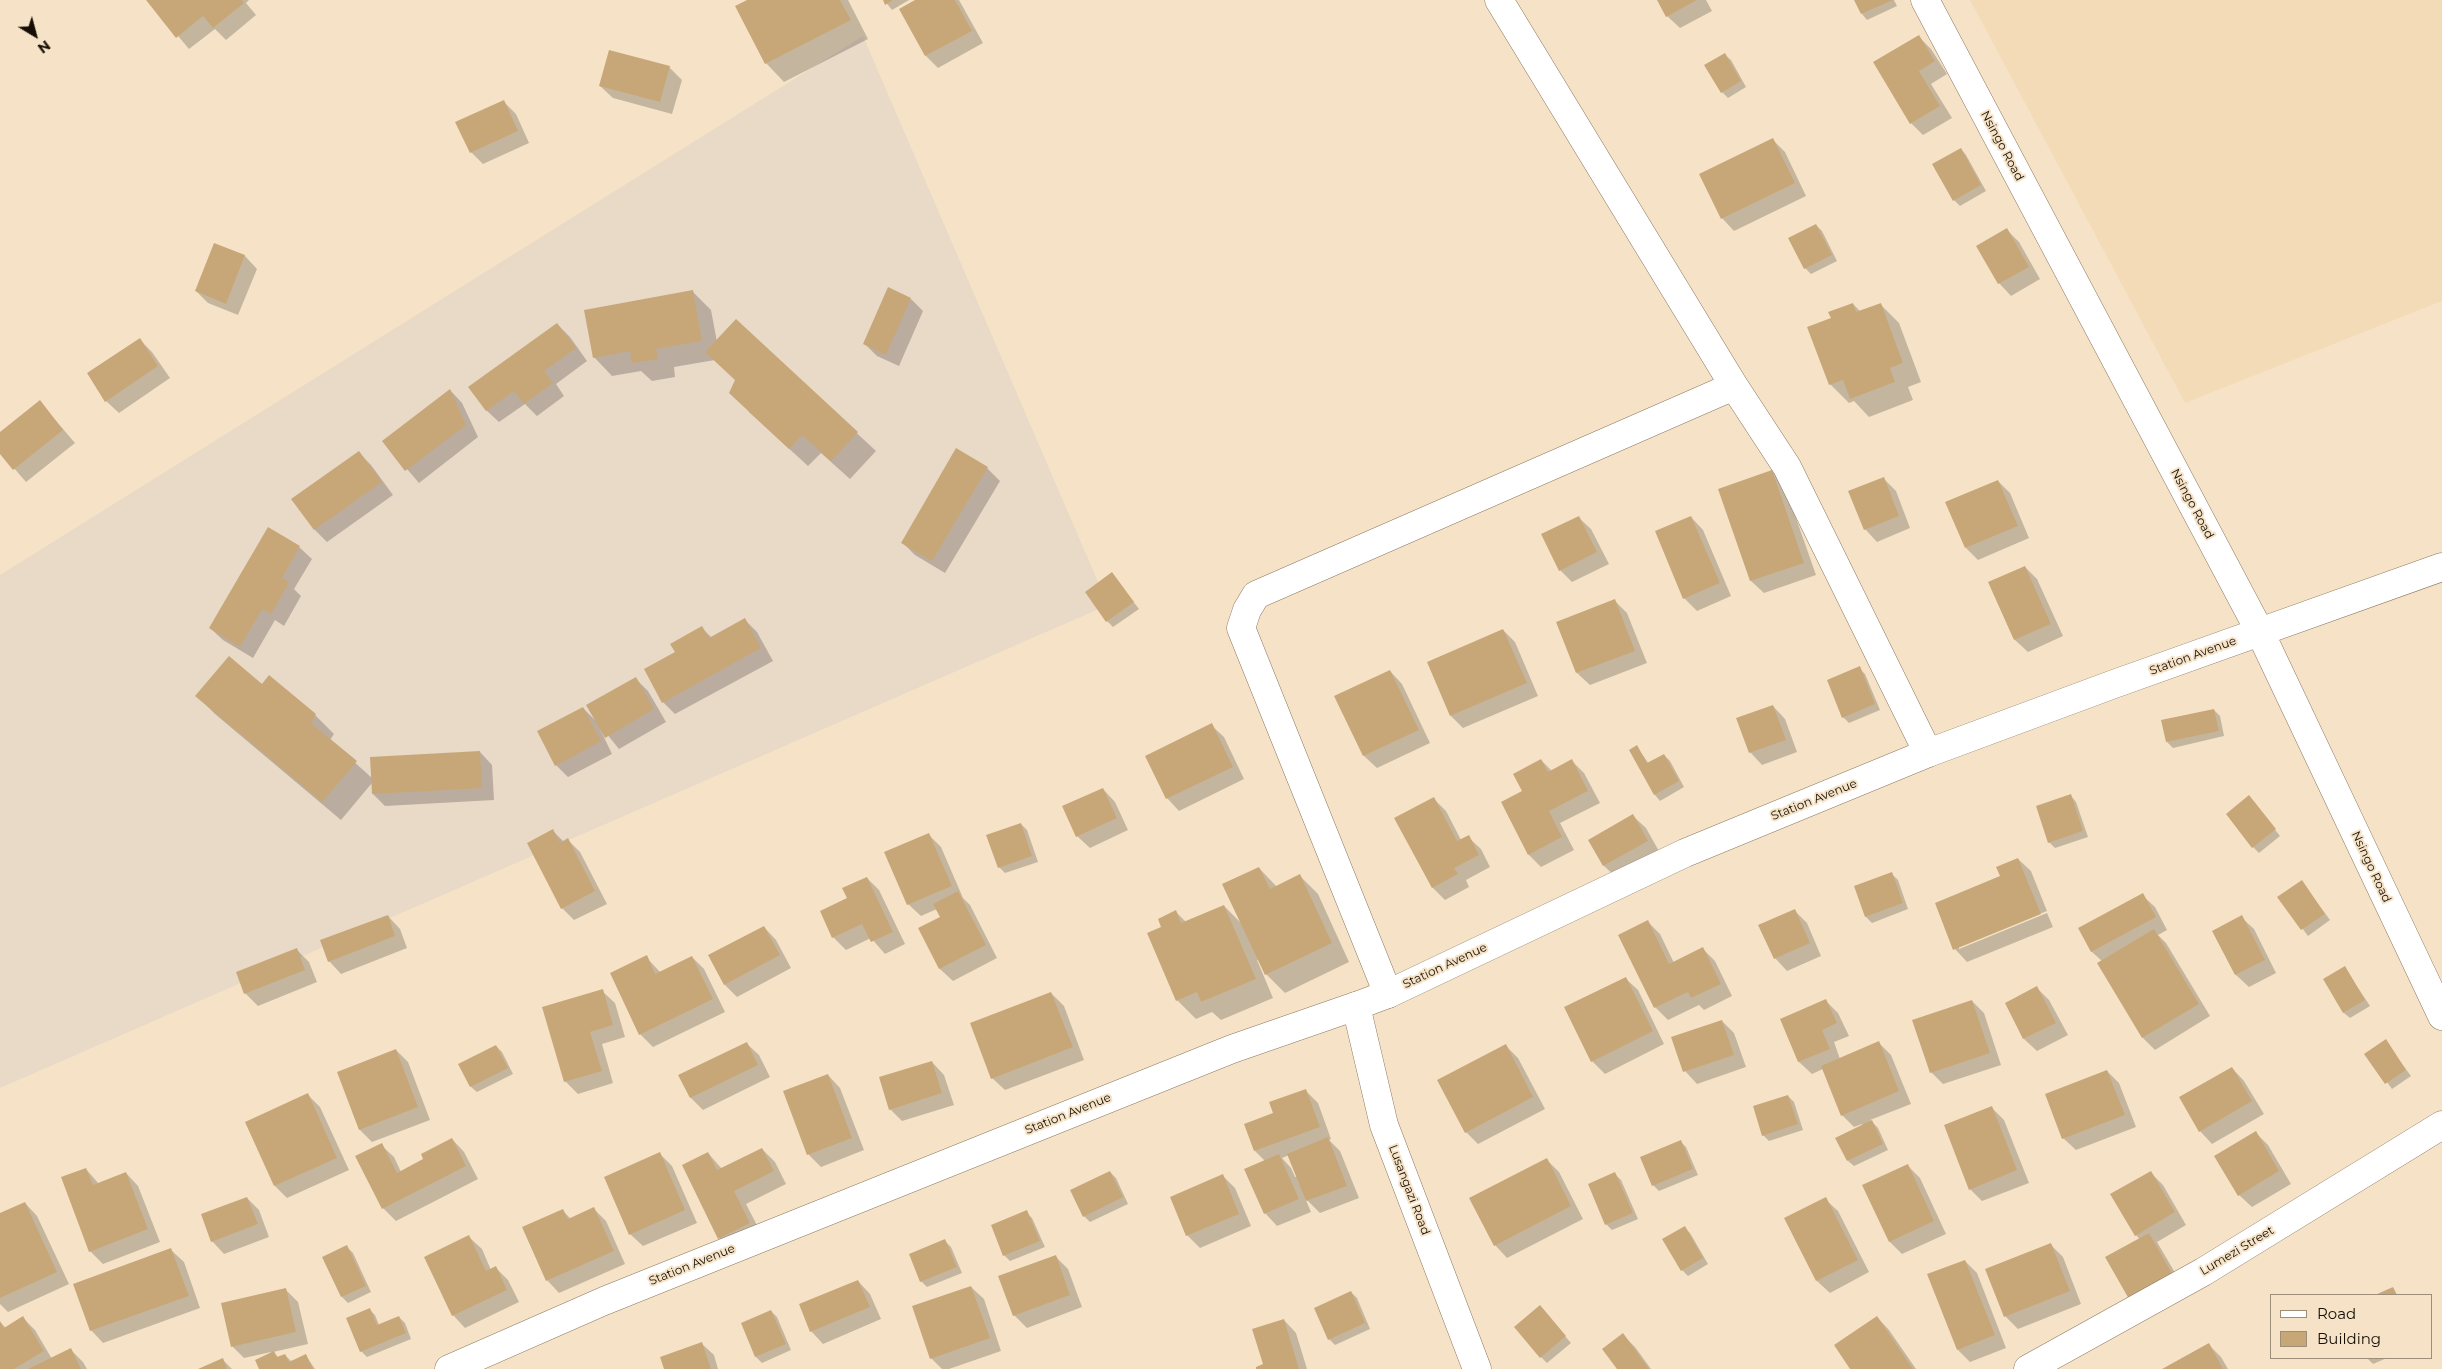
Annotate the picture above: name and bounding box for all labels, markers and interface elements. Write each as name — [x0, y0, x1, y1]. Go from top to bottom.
north arrow — [10, 10, 60, 60]
text: N — [34, 36, 54, 58]
street label: Nsingo Road — [1978, 109, 2026, 183]
street label: Nsingo Road — [2168, 467, 2216, 541]
street label: Station Avenue — [2148, 634, 2238, 678]
street label: Station Avenue — [1769, 776, 1859, 824]
street label: Nsingo Road — [2348, 829, 2394, 905]
street label: Station Avenue — [1401, 940, 1489, 992]
street label: Station Avenue — [1023, 1090, 1113, 1138]
street label: Lusangazi Road — [1385, 1143, 1433, 1237]
street label: Lumezi Street — [2197, 1223, 2277, 1279]
street label: Station Avenue — [647, 1241, 737, 1289]
legend — [2270, 1294, 2432, 1359]
text: Road — [2317, 1304, 2356, 1323]
text: Building — [2317, 1329, 2381, 1348]

